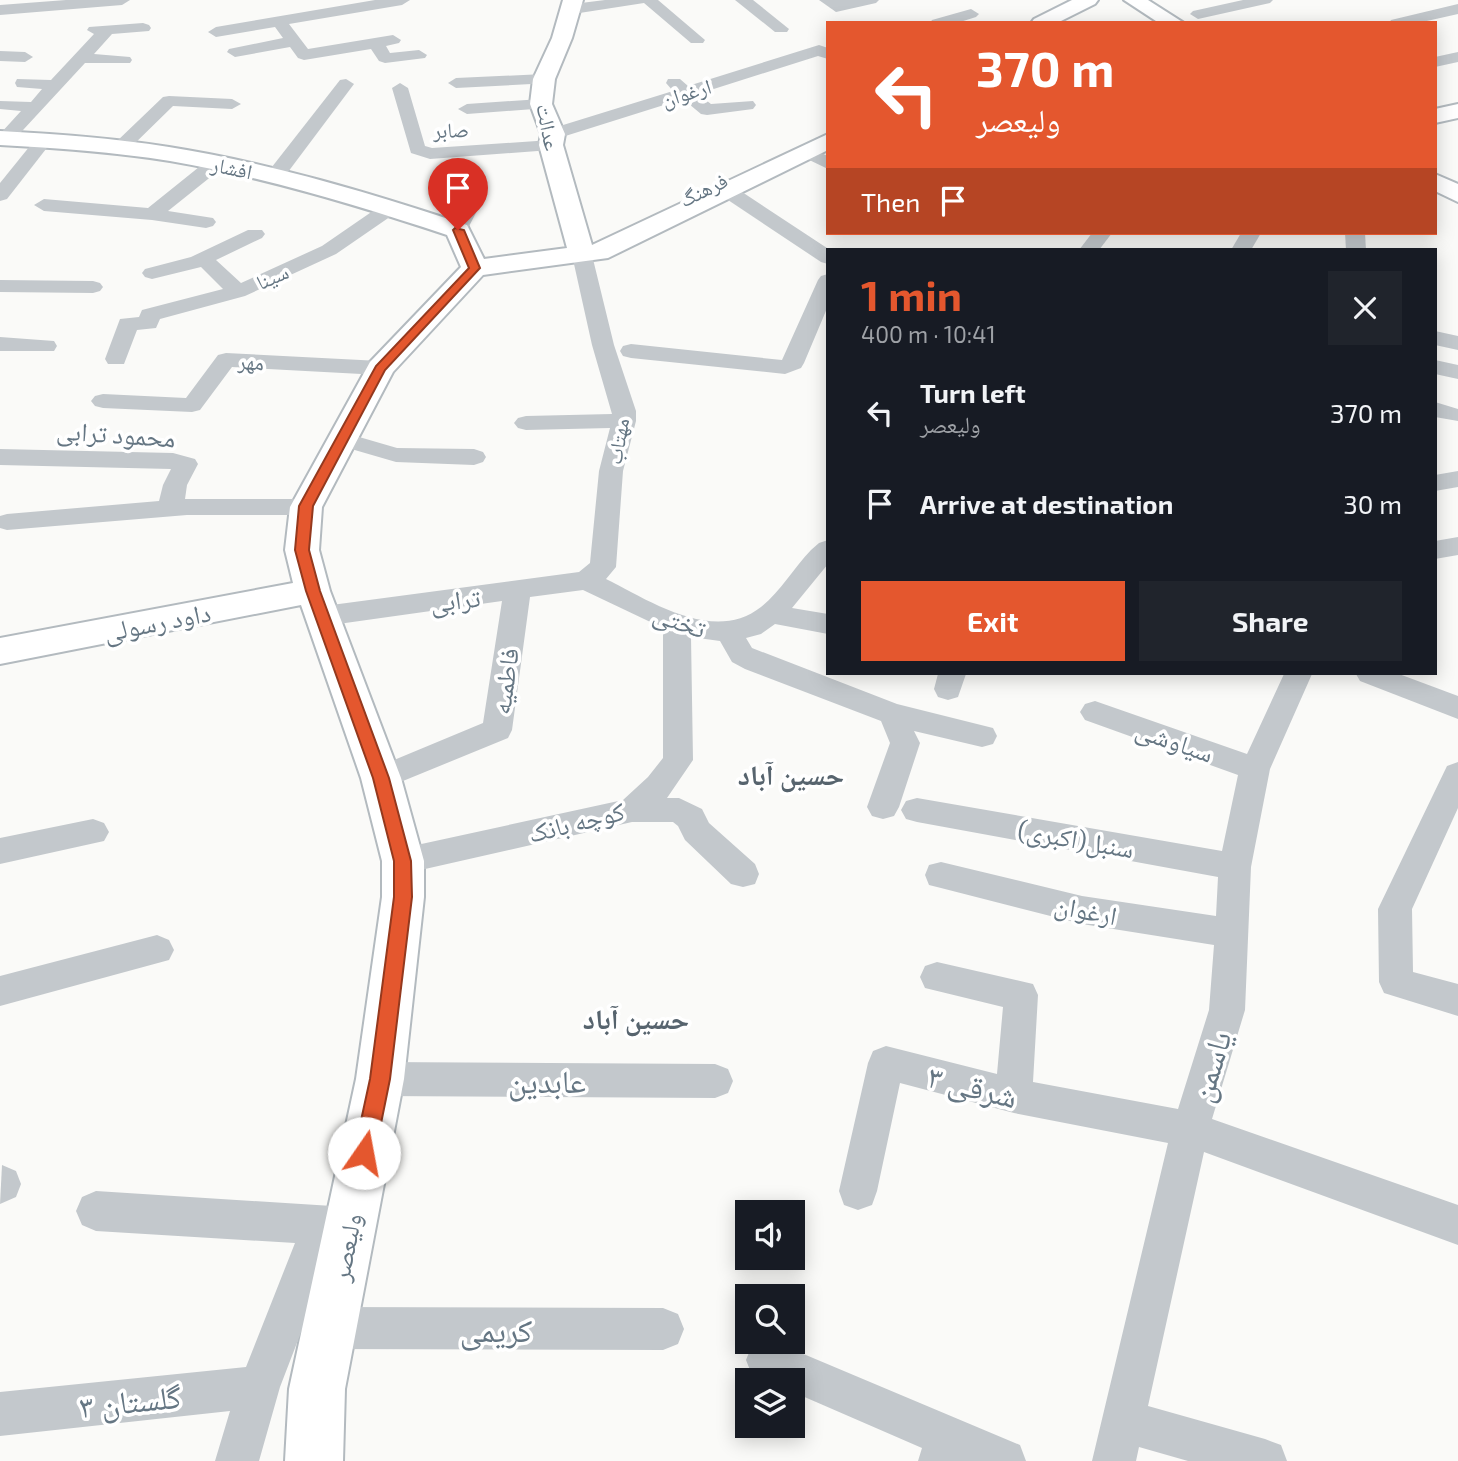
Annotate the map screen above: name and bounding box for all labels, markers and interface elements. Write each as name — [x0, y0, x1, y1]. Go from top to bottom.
text: 370 m — [976, 38, 1114, 97]
icon: left — [861, 49, 952, 140]
street label: ارغوان — [658, 73, 714, 112]
text: ولیعصر — [976, 100, 1060, 138]
street label: عدالت — [532, 101, 566, 153]
street label: صابر — [432, 116, 469, 143]
street label: افشار — [208, 150, 255, 184]
pin — [428, 158, 488, 230]
street label: فرهنگ — [675, 167, 731, 211]
icon: arrive — [439, 169, 477, 207]
icon: arrive — [934, 182, 972, 220]
text: Then — [861, 186, 920, 217]
street label: سینا — [252, 258, 292, 294]
text: 1 min — [861, 269, 962, 319]
button: close — [1328, 271, 1402, 345]
text: 400 m · 10:41 — [861, 320, 996, 348]
street label: مهر — [236, 348, 265, 375]
text: Turn left — [920, 377, 1026, 408]
icon: left — [861, 394, 899, 432]
text: 370 m — [1330, 397, 1402, 428]
text: ولیعصر — [920, 410, 981, 438]
street label: محمود ترابی — [55, 413, 177, 455]
street label: مهتاب — [601, 416, 634, 466]
icon: arrive — [861, 485, 899, 523]
text: Arrive at destination — [920, 488, 1173, 519]
text: 30 m — [1343, 488, 1402, 519]
street label: ترابی — [428, 580, 483, 619]
button: Exit — [861, 581, 1125, 661]
button: Share — [1139, 581, 1402, 661]
street label: داود رسولی — [101, 595, 214, 649]
street label: تختی — [649, 597, 711, 645]
street label: فاطمیه — [484, 646, 524, 716]
street label: سیاوشی — [1131, 712, 1218, 770]
district label: حسین آباد — [738, 757, 844, 793]
street label: کوچه بانک — [525, 794, 628, 849]
street label: سنبل(اکبری) — [1015, 813, 1137, 865]
street label: ارغوان — [1052, 888, 1120, 932]
district label: حسین آباد — [583, 1001, 689, 1037]
street label: یاسمن — [1180, 1026, 1241, 1107]
street label: ۳ شرقی — [924, 1056, 1022, 1117]
street label: عابدین — [508, 1061, 586, 1102]
position arrow — [327, 1116, 401, 1190]
map controls — [735, 1200, 805, 1438]
button: sound — [735, 1200, 805, 1270]
street label: ولیعصر — [323, 1210, 368, 1285]
button: search — [735, 1284, 805, 1354]
street label: کریمی — [460, 1310, 532, 1351]
button: layers — [735, 1368, 805, 1438]
street label: گلستان ۳ — [77, 1376, 183, 1426]

